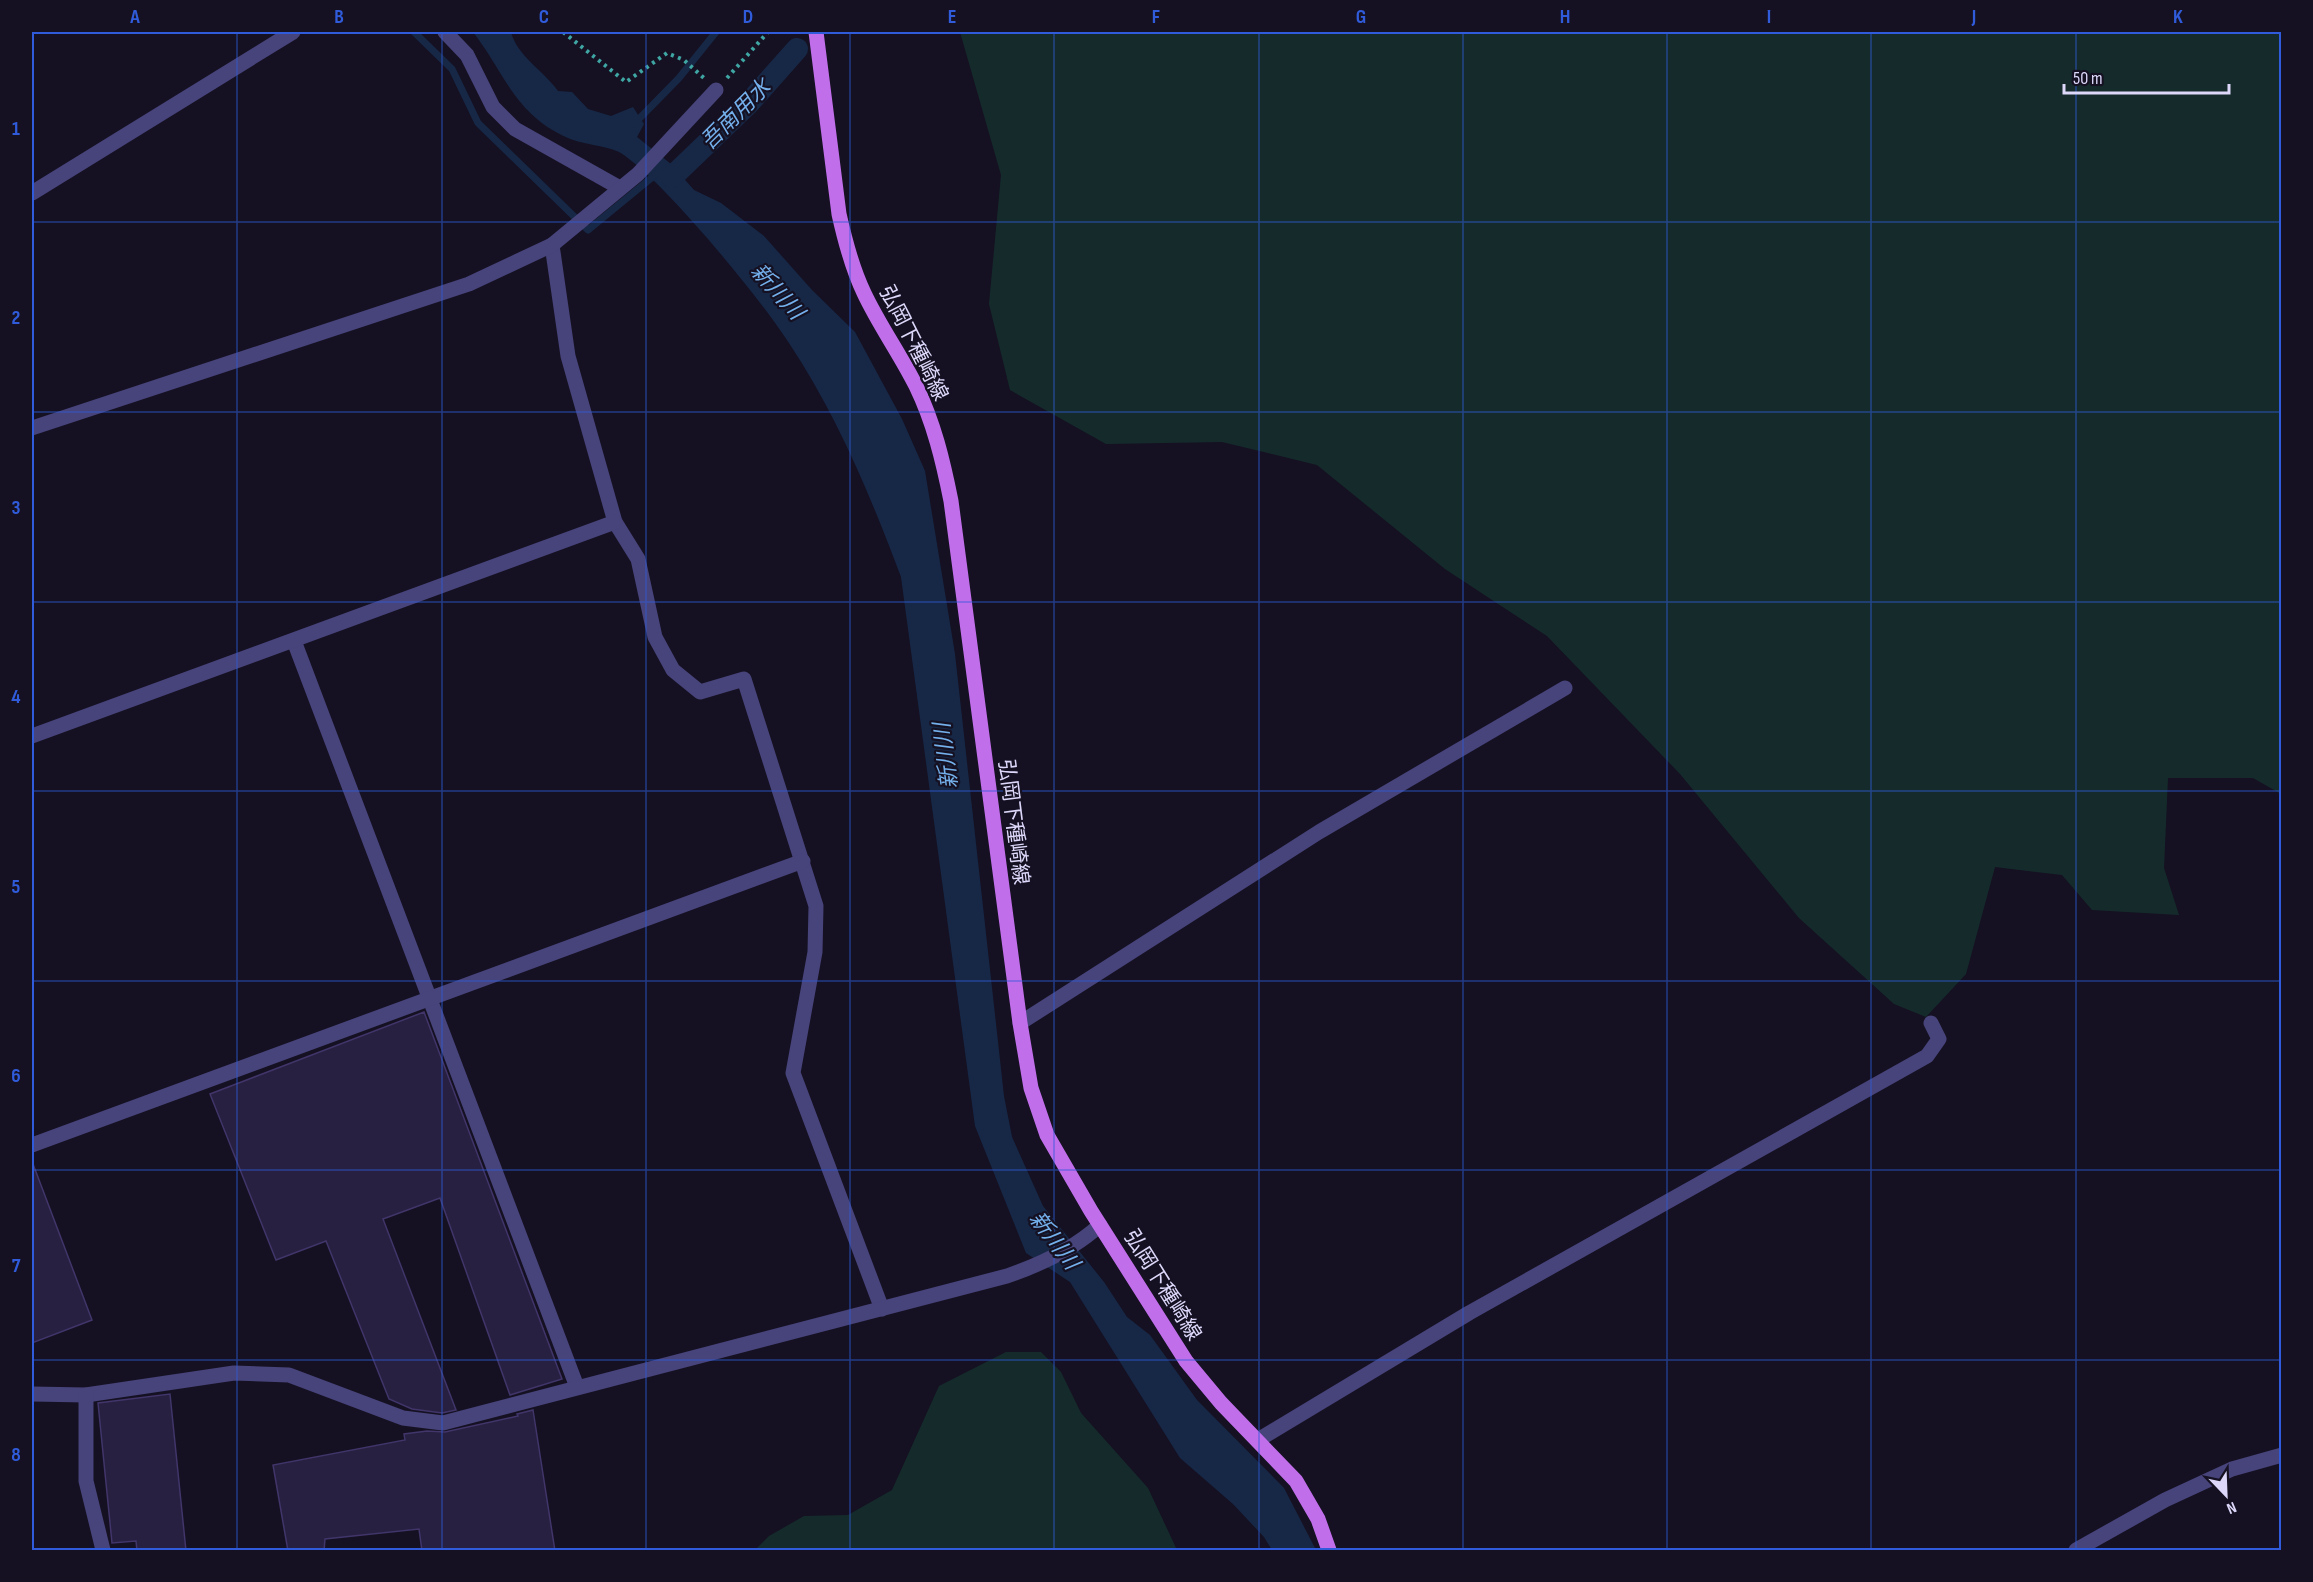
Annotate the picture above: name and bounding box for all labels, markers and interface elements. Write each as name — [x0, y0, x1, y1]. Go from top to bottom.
text: A — [129, 5, 140, 29]
text: B — [334, 5, 344, 29]
text: C — [539, 5, 549, 29]
text: D — [743, 5, 753, 29]
text: E — [948, 5, 956, 29]
text: F — [1152, 5, 1160, 29]
text: G — [1356, 5, 1366, 29]
text: H — [1560, 5, 1570, 29]
text: I — [1767, 5, 1771, 29]
text: J — [1971, 5, 1976, 29]
text: K — [2173, 5, 2183, 29]
scale bar — [2064, 57, 2229, 95]
text: 50 m — [2073, 68, 2103, 89]
water label: 吾南用水 — [695, 73, 778, 156]
text: 1 — [12, 117, 20, 141]
water label: 新川川 — [745, 258, 810, 327]
street label: 弘岡下種崎線 — [874, 281, 953, 405]
text: 2 — [12, 306, 20, 330]
text: 3 — [12, 496, 21, 520]
text: 4 — [11, 685, 21, 709]
water label: 新川川 — [929, 719, 964, 790]
street label: 弘岡下種崎線 — [993, 758, 1034, 886]
text: 5 — [12, 875, 21, 899]
text: 6 — [11, 1064, 21, 1088]
water label: 新川川 — [1023, 1206, 1086, 1277]
street label: 弘岡下種崎線 — [1119, 1225, 1207, 1345]
text: 7 — [12, 1254, 21, 1278]
text: 8 — [11, 1443, 21, 1467]
north arrow — [2196, 1465, 2256, 1525]
text: N — [2224, 1497, 2239, 1518]

